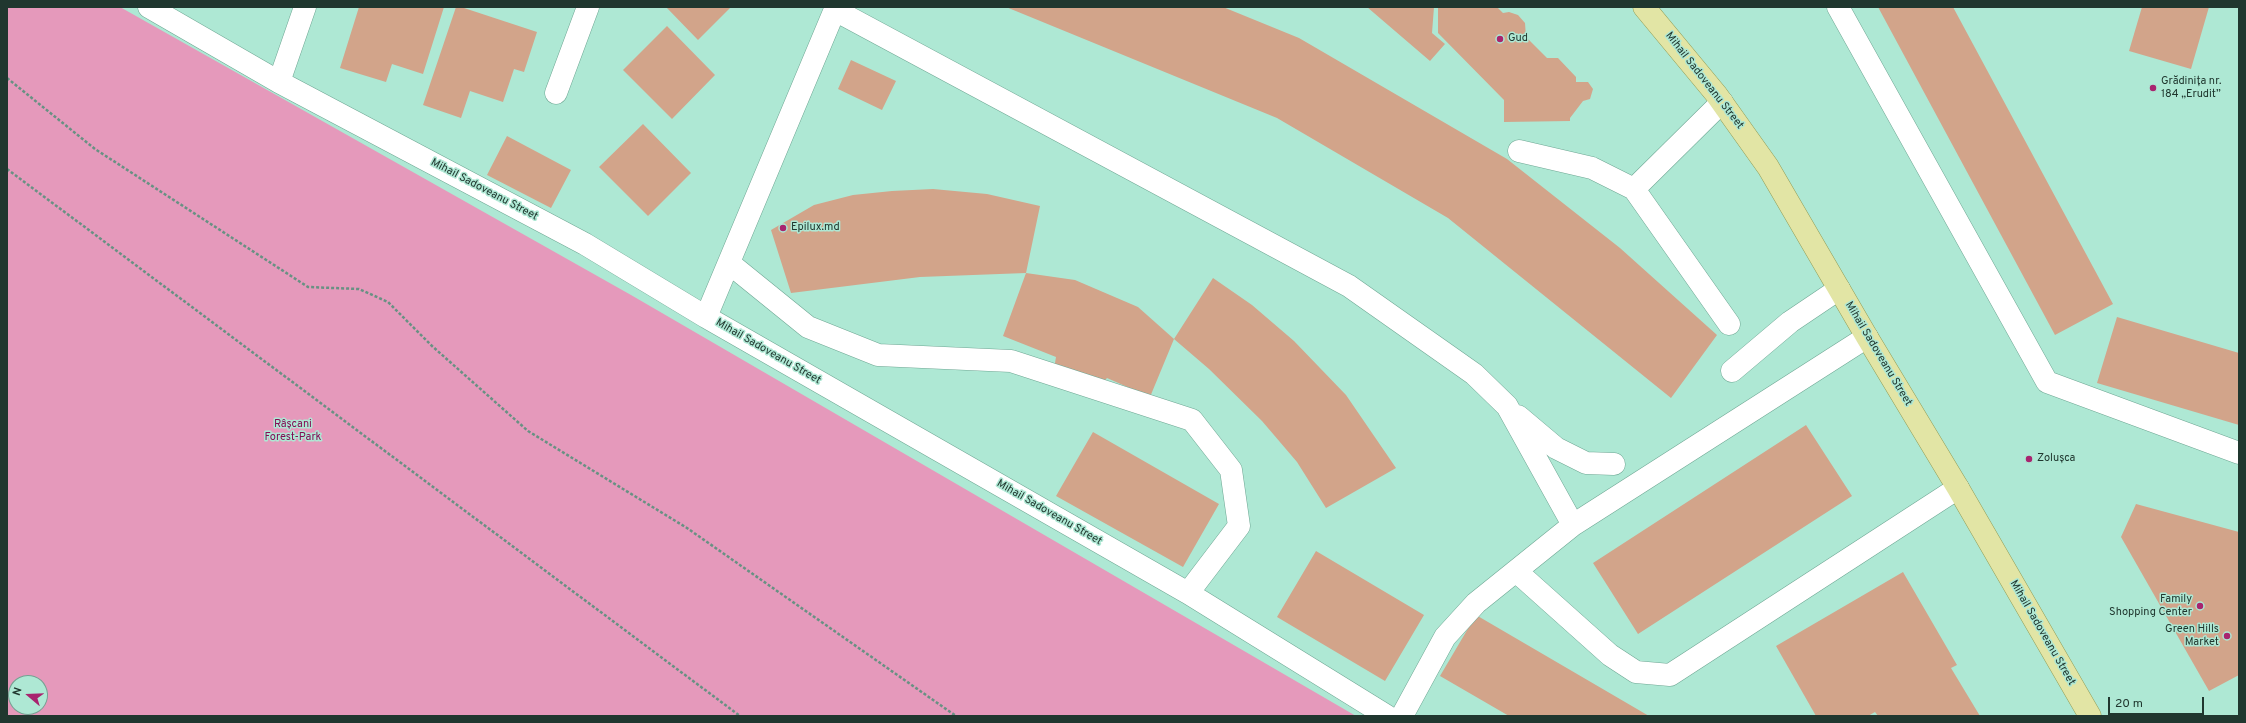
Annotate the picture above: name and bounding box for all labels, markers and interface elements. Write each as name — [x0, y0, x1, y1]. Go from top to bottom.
street label: Mihail Sadoveanu Street — [1662, 30, 1746, 132]
place label: Gud — [1508, 32, 1528, 46]
marker: Gud — [1495, 34, 1505, 44]
place label: Grădinița nr. 184 „Erudit” — [2161, 75, 2222, 101]
marker: Grădinița nr. 184 „Erudit” — [2148, 83, 2158, 93]
street label: Mihail Sadoveanu Street — [428, 156, 540, 224]
place label: Epilux.md — [791, 221, 840, 235]
marker: Epilux.md — [778, 223, 788, 233]
street label: Mihail Sadoveanu Street — [1842, 299, 1914, 409]
street label: Mihail Sadoveanu Street — [713, 316, 823, 388]
park label: Râșcani Forest-Park — [265, 418, 321, 444]
place label: Zolușca — [2037, 452, 2075, 466]
marker: Zolușca — [2024, 454, 2034, 464]
street label: Mihail Sadoveanu Street — [994, 477, 1104, 549]
street label: Mihail Sadoveanu Street — [2006, 578, 2078, 688]
place label: Family Shopping Center — [2109, 593, 2192, 619]
marker: Family Shopping Center — [2195, 601, 2205, 611]
place label: Green Hills Market — [2165, 623, 2219, 649]
marker: Green Hills Market — [2222, 631, 2232, 641]
north arrow — [8, 675, 48, 715]
text: N — [10, 685, 26, 697]
scale bar — [2110, 689, 2206, 715]
text: 20 m — [2115, 696, 2143, 712]

